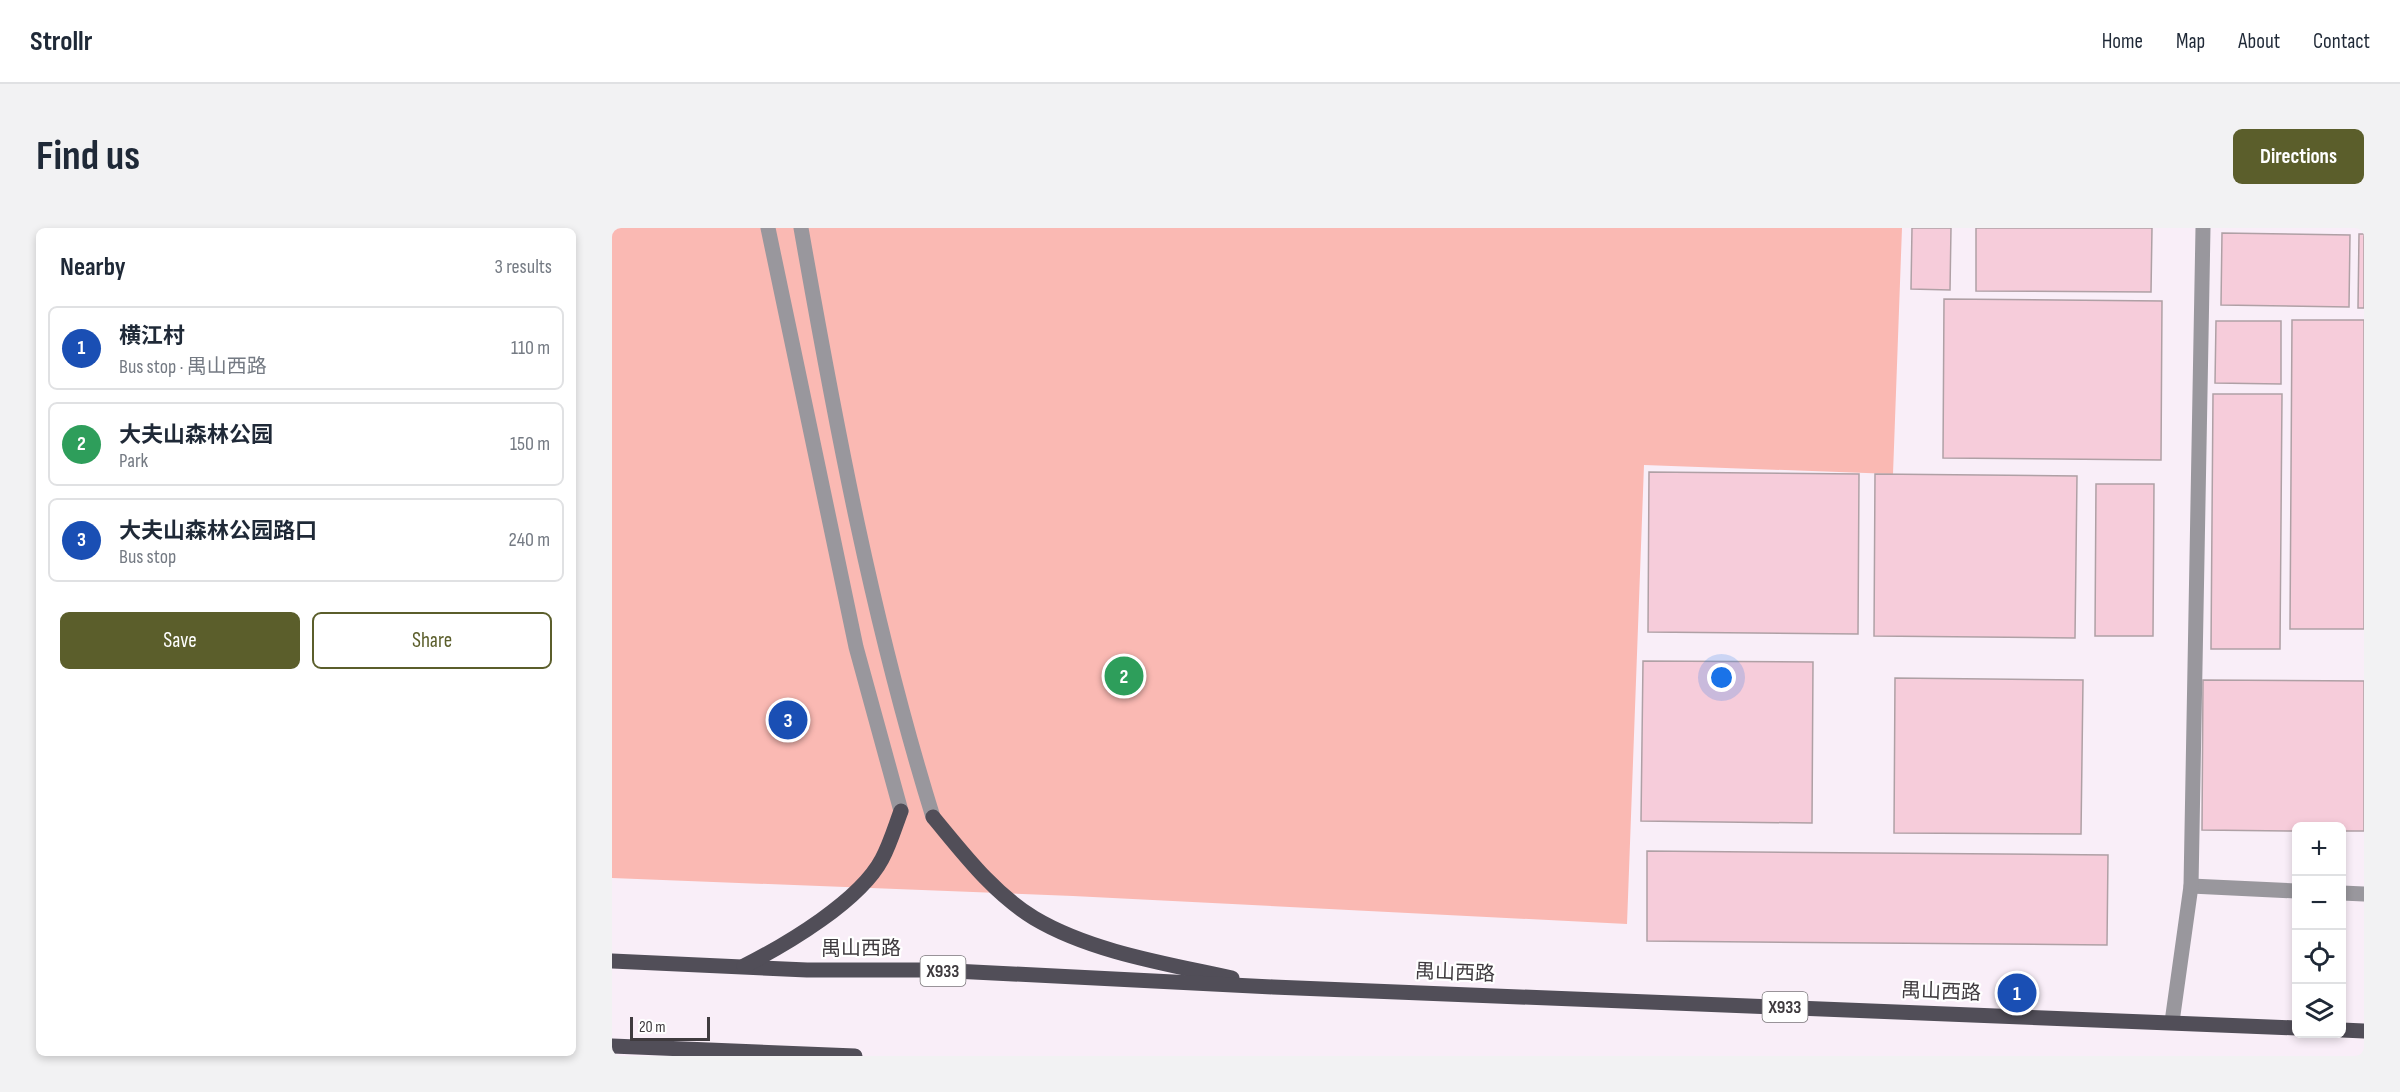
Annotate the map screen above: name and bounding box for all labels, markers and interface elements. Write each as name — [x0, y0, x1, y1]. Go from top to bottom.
text: Strollr — [30, 25, 92, 58]
text: Home — [2102, 29, 2143, 54]
text: Map — [2176, 29, 2205, 54]
text: About — [2238, 29, 2280, 54]
text: Contact — [2313, 29, 2370, 54]
button: Directions — [2233, 129, 2364, 184]
text: Find us — [36, 131, 140, 182]
text: Nearby — [60, 252, 126, 283]
text: 3 results — [495, 255, 552, 279]
text: 横江村 — [119, 323, 185, 350]
text: 1 — [78, 336, 85, 360]
text: 110 m — [511, 336, 550, 360]
text: Bus stop · 禺山西路 — [119, 355, 267, 379]
text: 大夫山森林公园 — [119, 422, 273, 449]
text: 2 — [77, 432, 86, 456]
text: 150 m — [510, 432, 550, 456]
text: Park — [119, 449, 148, 473]
text: 大夫山森林公园路口 — [119, 518, 317, 545]
text: 3 — [77, 528, 86, 552]
text: 240 m — [509, 528, 550, 552]
text: Bus stop — [119, 545, 176, 569]
button: Save — [60, 612, 300, 669]
button: Share — [312, 612, 552, 669]
pin: 2 — [1104, 654, 1144, 698]
your location — [1707, 663, 1736, 692]
pin: 3 — [768, 698, 807, 742]
map controls — [2292, 822, 2346, 1038]
button: + — [2292, 822, 2346, 876]
button: − — [2292, 876, 2346, 930]
button: locate — [2292, 930, 2346, 984]
street label: 禺山西路 — [821, 937, 901, 961]
road number: X933 — [920, 956, 966, 986]
street label: 禺山西路 — [1415, 960, 1495, 986]
pin: 1 — [1998, 970, 2036, 1016]
street label: 禺山西路 — [1901, 979, 1981, 1005]
button: layers — [2292, 984, 2346, 1038]
road number: X933 — [1762, 992, 1808, 1022]
scale bar — [630, 1014, 710, 1042]
text: 20 m — [639, 1018, 666, 1037]

